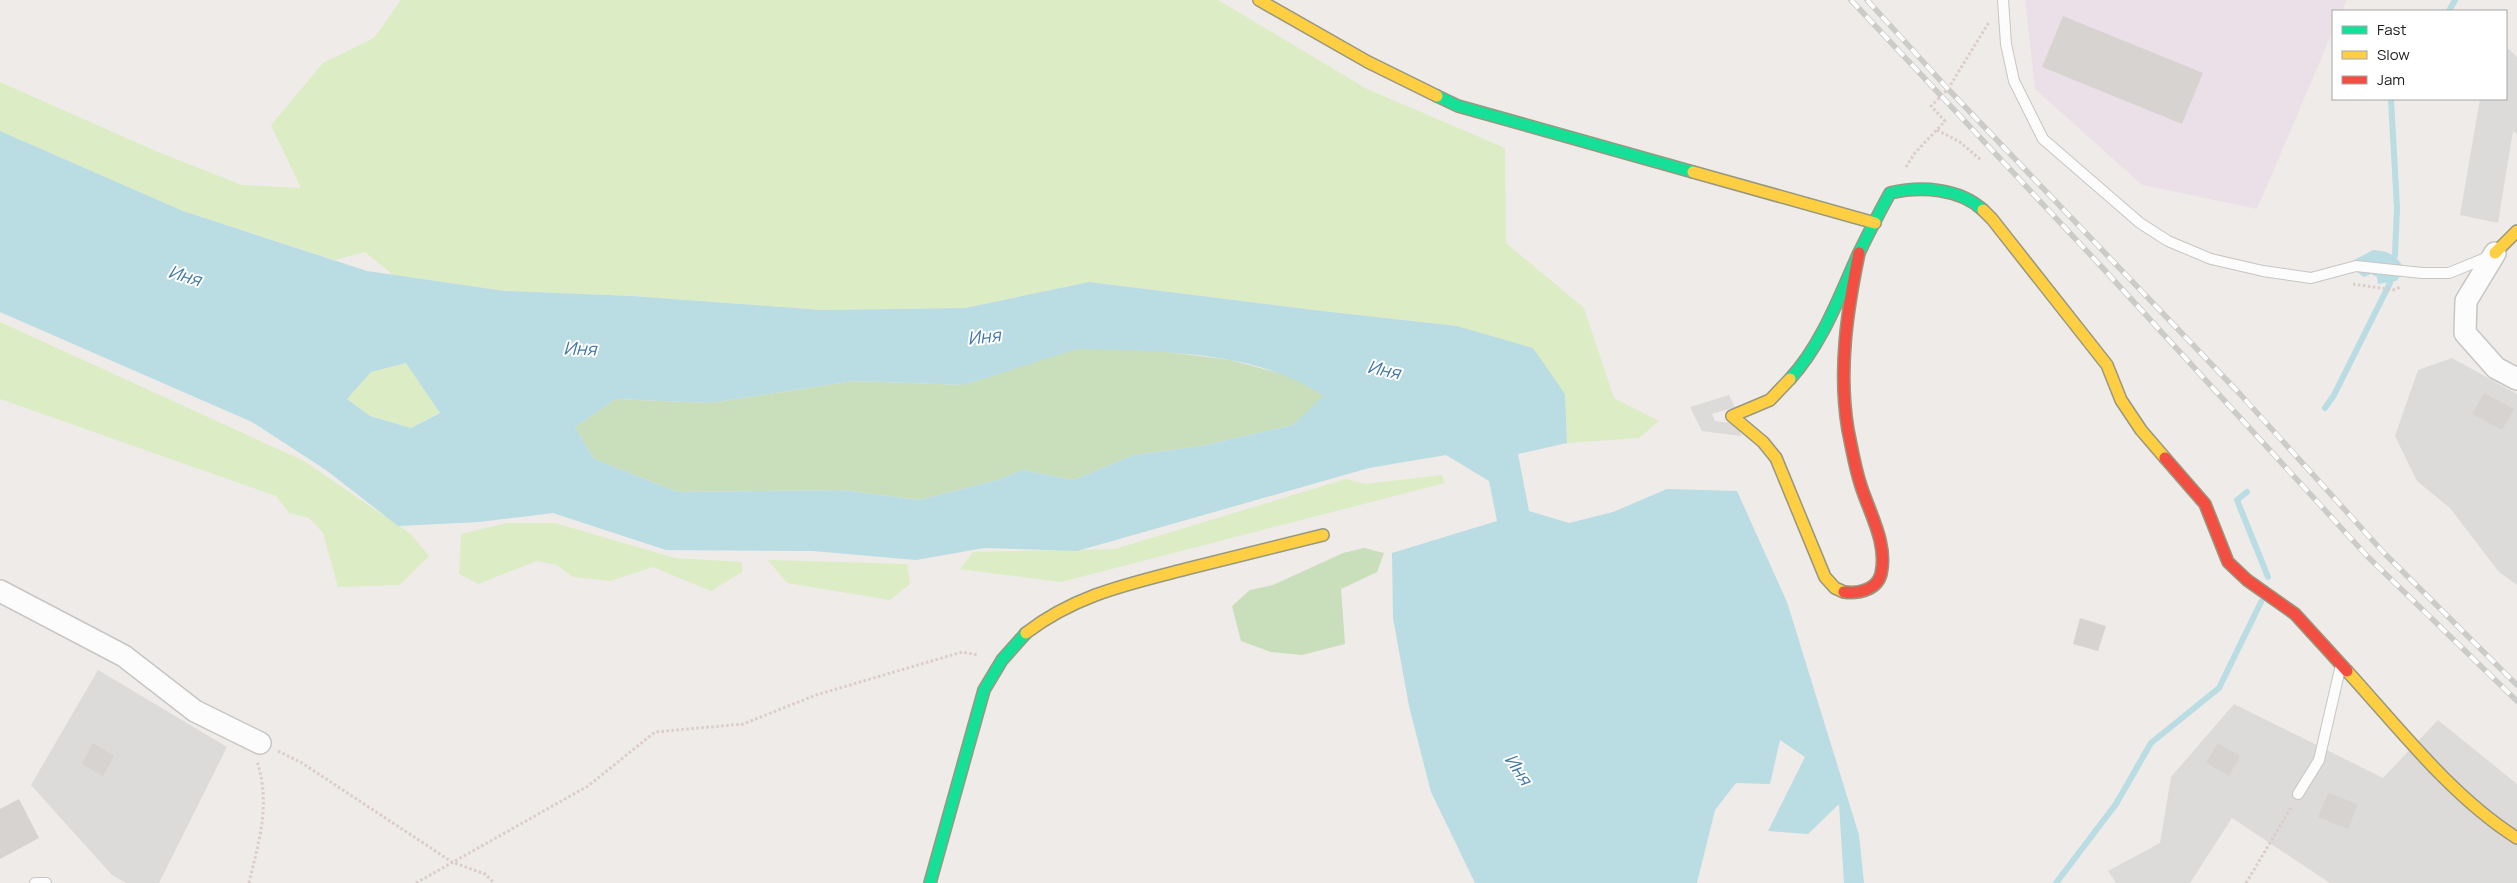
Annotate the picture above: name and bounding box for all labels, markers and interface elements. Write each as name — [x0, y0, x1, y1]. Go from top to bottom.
legend — [2332, 10, 2507, 100]
text: Fast — [2377, 19, 2406, 40]
text: Slow — [2377, 44, 2410, 65]
text: Jam — [2377, 69, 2405, 90]
water label: Иня — [166, 259, 206, 292]
water label: Иня — [966, 322, 1004, 350]
water label: Иня — [563, 335, 599, 361]
water label: Иня — [1365, 354, 1405, 385]
water label: Иня — [1500, 749, 1539, 791]

